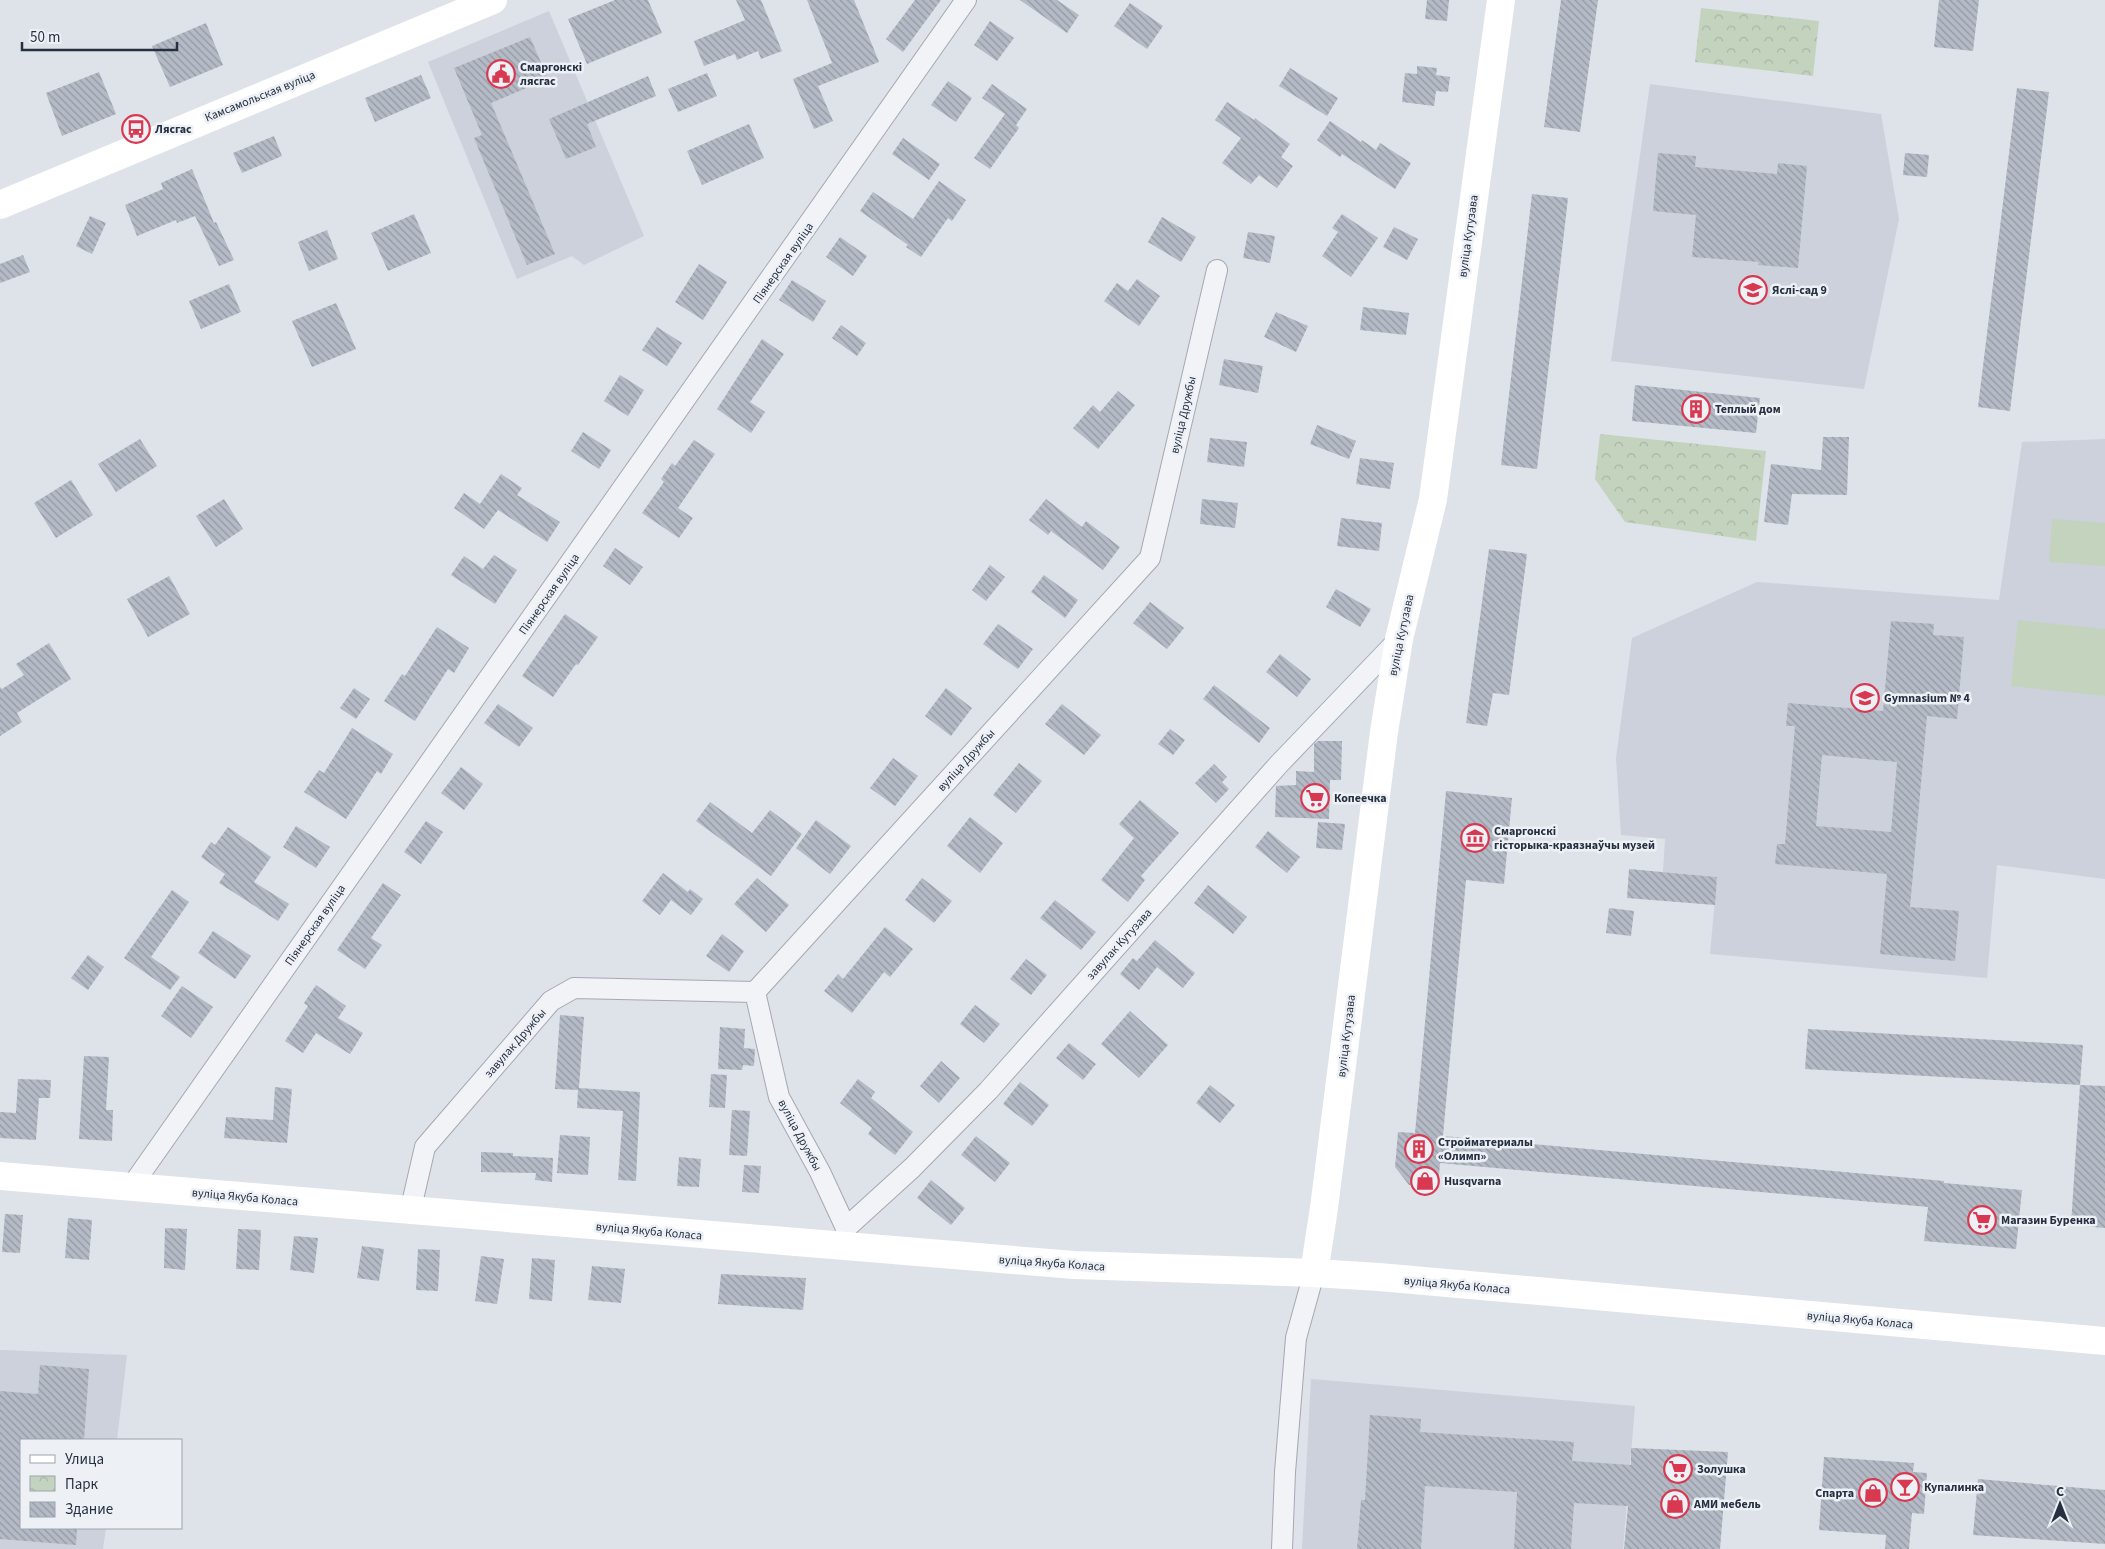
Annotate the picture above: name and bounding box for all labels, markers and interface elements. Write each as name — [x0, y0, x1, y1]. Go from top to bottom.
scale bar — [22, 20, 178, 52]
text: 50 m — [30, 27, 60, 48]
public building icon: Смаргонскі лясгас — [486, 59, 516, 89]
place label: Смаргонскі лясгас — [520, 59, 582, 90]
street label: Камсамольская вуліца — [202, 66, 318, 126]
bus stop icon: Лясгас — [121, 114, 151, 144]
place label: Лясгас — [154, 121, 192, 138]
street label: вуліца Кутузава — [1454, 194, 1483, 278]
street label: Піянерская вуліца — [749, 219, 818, 307]
school or university icon: Яслі-сад 9 — [1738, 275, 1768, 305]
place label: Яслі-сад 9 — [1772, 282, 1827, 299]
street label: вуліца Дружбы — [1166, 375, 1201, 455]
building icon: Теплый дом — [1681, 394, 1711, 424]
place label: Теплый дом — [1715, 401, 1781, 418]
street label: Піянерская вуліца — [515, 550, 584, 638]
street label: вуліца Кутузава — [1385, 593, 1418, 677]
school or university icon: Gymnasium № 4 — [1850, 683, 1880, 713]
place label: Gymnasium № 4 — [1884, 690, 1971, 707]
street label: вуліца Дружбы — [934, 725, 999, 795]
supermarket icon: Копеечка — [1300, 783, 1330, 813]
place label: Копеечка — [1334, 790, 1387, 807]
museum icon: Смаргонскі гісторыка-краязнаўчы музей — [1460, 823, 1490, 853]
place label: Смаргонскі гісторыка-краязнаўчы музей — [1494, 823, 1655, 854]
street label: Піянерская вуліца — [281, 881, 350, 969]
street label: завулак Кутузава — [1083, 905, 1156, 984]
street label: вуліца Кутузава — [1333, 994, 1360, 1078]
street label: завулак Дружбы — [481, 1005, 550, 1082]
street label: вуліца Дружбы — [774, 1096, 826, 1174]
building icon: Стройматериалы «Олимп» — [1404, 1134, 1434, 1164]
place label: Стройматериалы «Олимп» — [1438, 1134, 1533, 1165]
shop icon: Husqvarna — [1410, 1166, 1440, 1196]
place label: Husqvarna — [1444, 1173, 1501, 1190]
street label: вуліца Якуба Коласа — [191, 1184, 299, 1211]
supermarket icon: Магазин Буренка — [1967, 1205, 1997, 1235]
place label: Магазин Буренка — [2001, 1212, 2096, 1229]
street label: вуліца Якуба Коласа — [595, 1218, 703, 1245]
street label: вуліца Якуба Коласа — [998, 1251, 1106, 1276]
street label: вуліца Якуба Коласа — [1403, 1272, 1511, 1299]
street label: вуліца Якуба Коласа — [1806, 1307, 1914, 1334]
legend — [20, 1439, 182, 1529]
text: Улица — [65, 1449, 104, 1470]
supermarket icon: Золушка — [1663, 1454, 1693, 1484]
place label: Золушка — [1697, 1461, 1746, 1478]
bar icon: Купалинка — [1890, 1472, 1920, 1502]
text: Парк — [65, 1474, 99, 1495]
shop icon: Спарта — [1858, 1478, 1888, 1508]
place label: Купалинка — [1924, 1479, 1984, 1496]
north arrow — [2035, 1479, 2085, 1529]
text: С — [2056, 1482, 2064, 1502]
place label: Спарта — [1815, 1485, 1854, 1502]
shop icon: АМИ мебель — [1660, 1489, 1690, 1519]
place label: АМИ мебель — [1693, 1496, 1761, 1513]
text: Здание — [65, 1499, 113, 1520]

